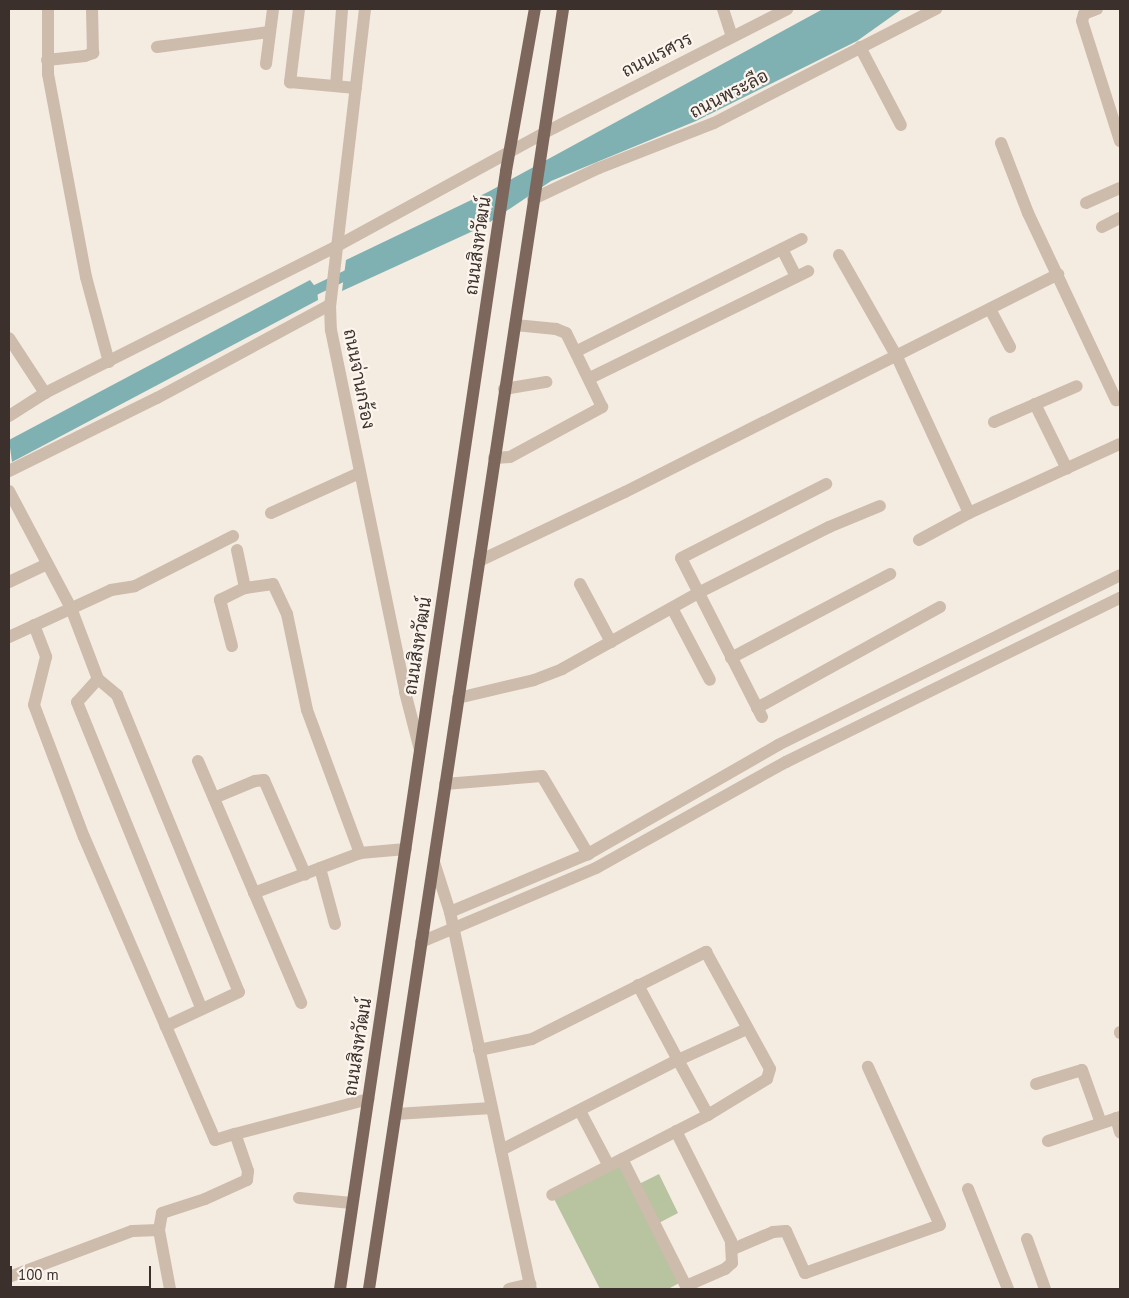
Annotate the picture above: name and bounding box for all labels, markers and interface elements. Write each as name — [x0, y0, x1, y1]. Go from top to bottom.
street label: ถนนเรศวร — [618, 28, 696, 82]
street label: ถนนพระลือ — [686, 65, 772, 123]
street label: ถนนสิงหวัฒน์ — [460, 195, 496, 297]
street label: ถนนจ่านกร้อง — [339, 327, 379, 431]
street label: ถนนสิงหวัฒน์ — [400, 595, 436, 697]
street label: ถนนสิงหวัฒน์ — [340, 996, 376, 1098]
scale bar — [12, 1256, 154, 1288]
text: 100 m — [18, 1265, 59, 1284]

